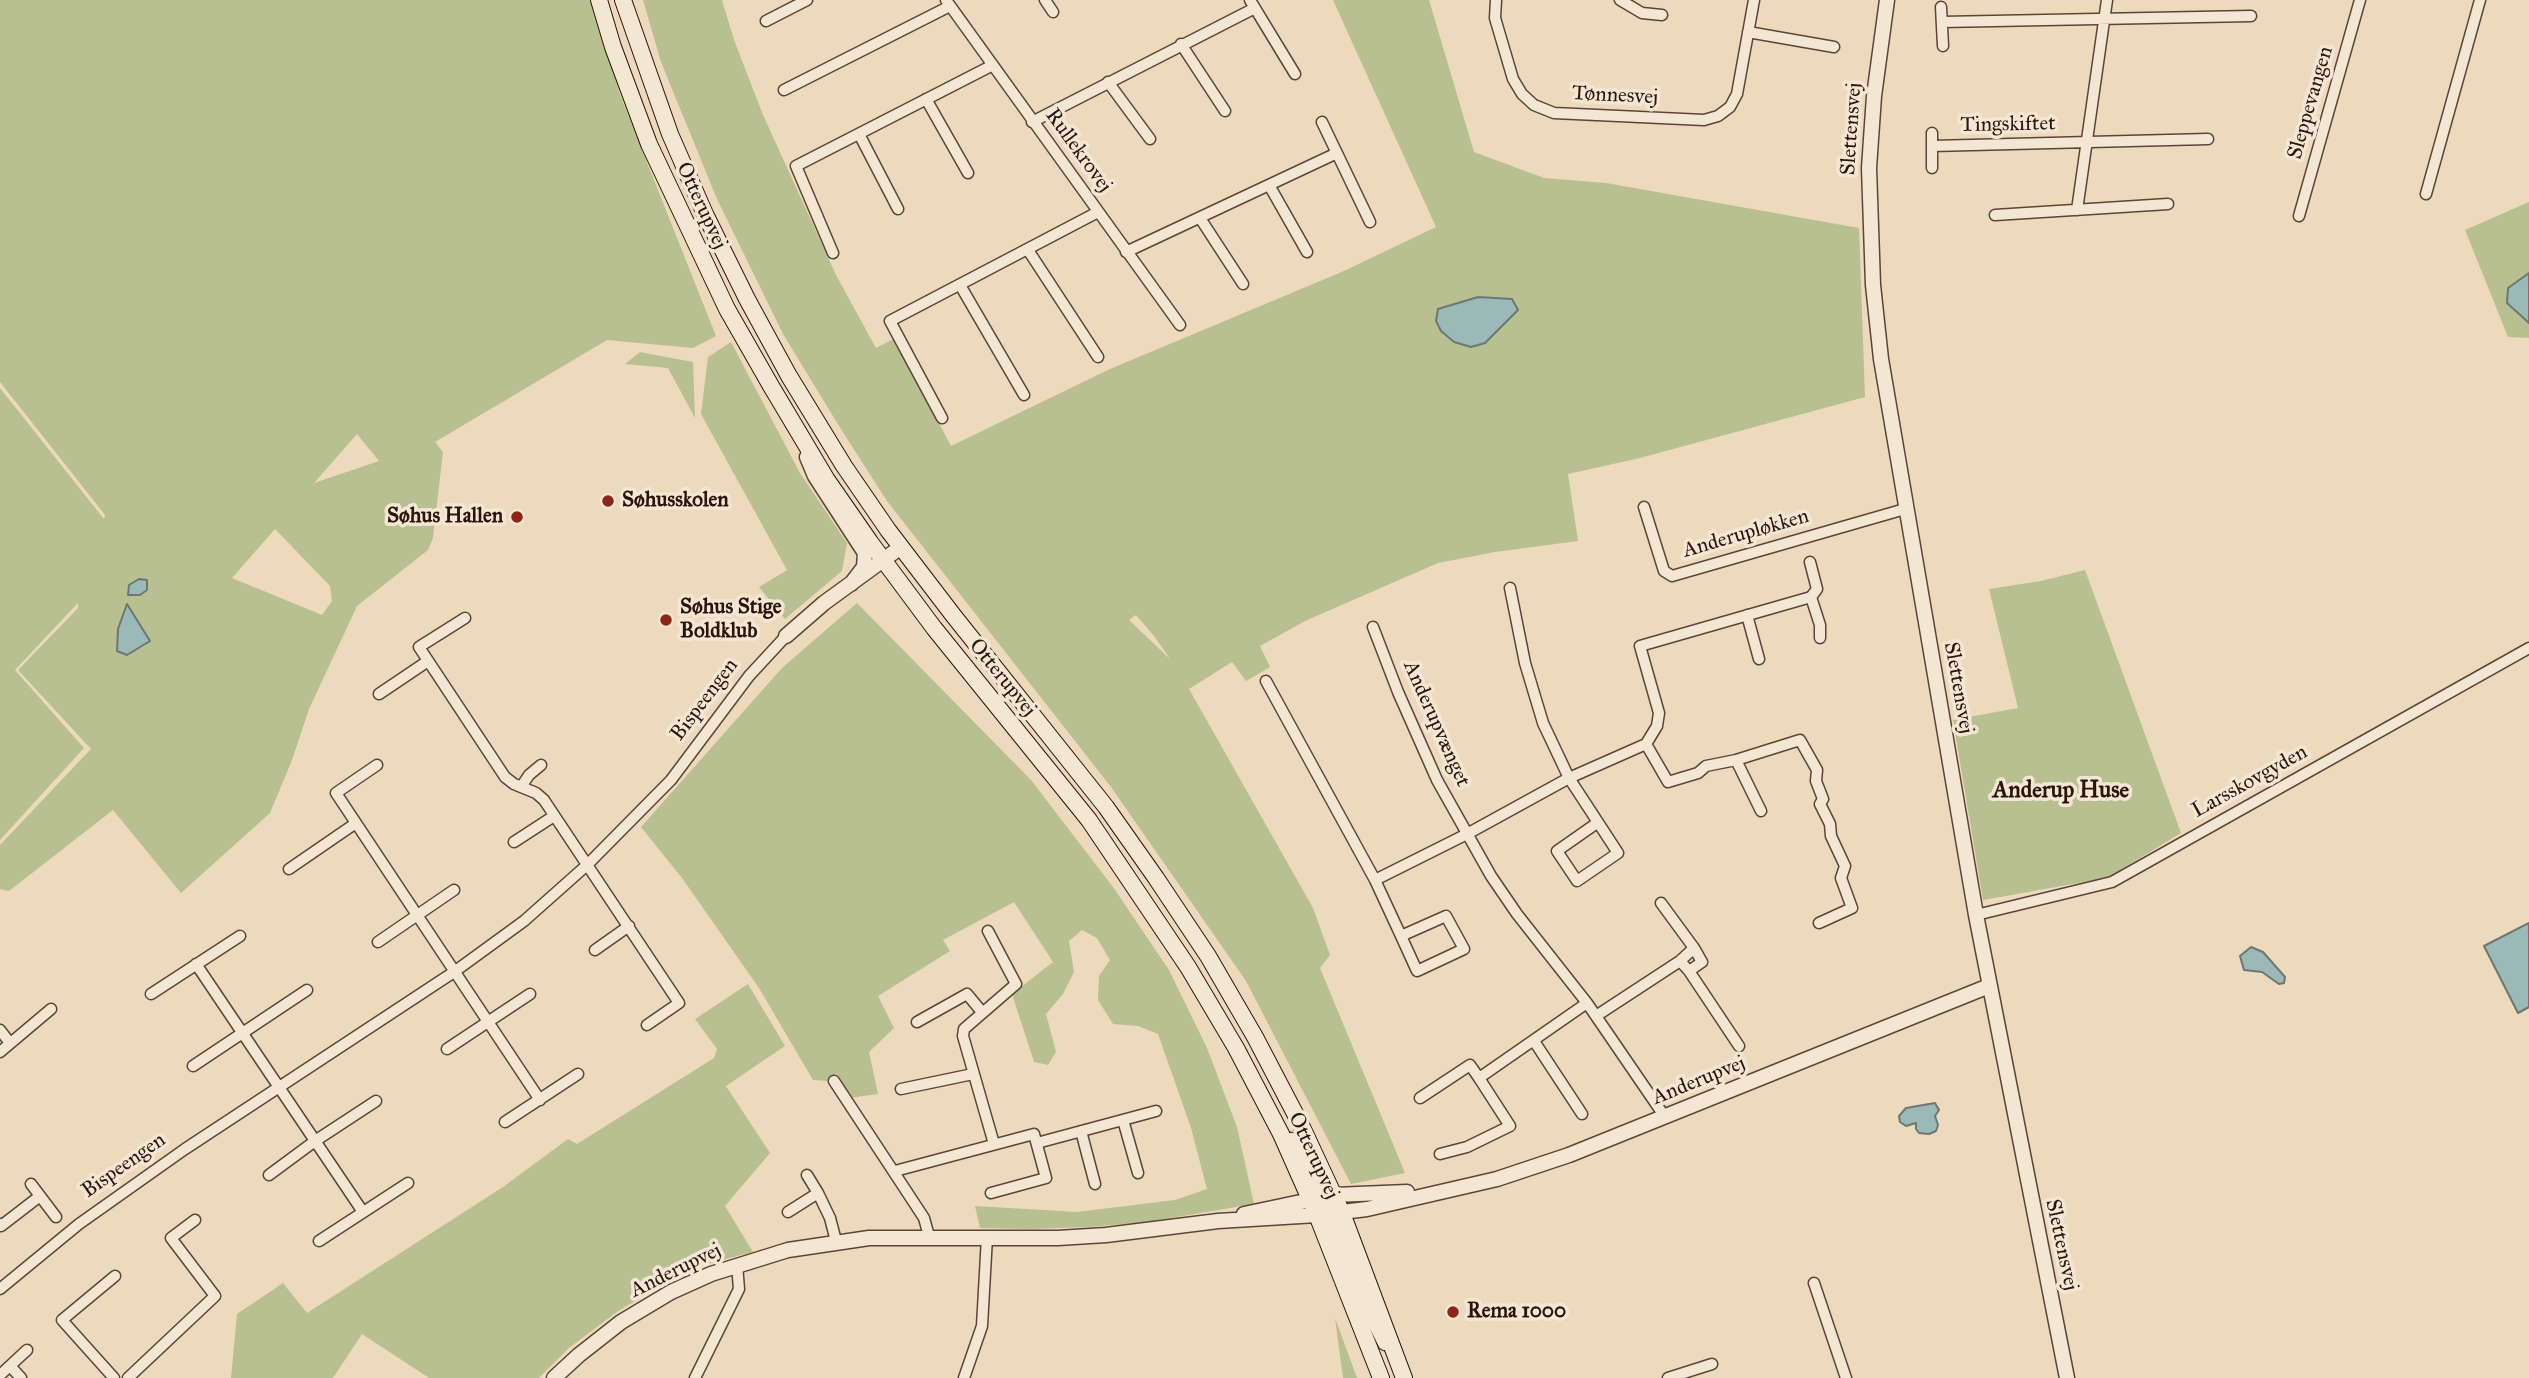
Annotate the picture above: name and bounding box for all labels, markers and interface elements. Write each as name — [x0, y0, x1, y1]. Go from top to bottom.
street label: Sleppevangen — [2283, 44, 2339, 162]
street label: Tønnesvej — [1571, 81, 1659, 111]
street label: Slettensvej — [1836, 82, 1868, 176]
street label: Rullekrovej — [1039, 104, 1117, 198]
street label: Tingskiftet — [1960, 112, 2056, 138]
street label: Otterupvej — [670, 159, 732, 253]
place label: Søhusskolen — [622, 488, 729, 514]
marker: Søhusskolen — [600, 493, 616, 509]
place label: Søhus Hallen — [387, 504, 503, 530]
street label: Anderupløkken — [1680, 504, 1812, 564]
marker: Søhus Hallen — [509, 509, 525, 525]
place label: Søhus Stige Boldklub — [680, 595, 781, 645]
marker: Søhus Stige Boldklub — [658, 612, 674, 628]
street label: Otterupvej — [963, 634, 1041, 722]
street label: Slettensvej — [1938, 640, 1978, 736]
street label: Bispeengen — [666, 654, 744, 746]
street label: Anderupvænget — [1397, 657, 1475, 791]
street label: Larsskovgyden — [2188, 740, 2312, 824]
district label: Anderup Huse — [1993, 777, 2129, 805]
street label: Anderupvej — [1649, 1051, 1749, 1111]
street label: Otterupvej — [1282, 1109, 1344, 1203]
street label: Bispeengen — [77, 1128, 171, 1204]
street label: Slettensvej — [2039, 1197, 2083, 1293]
street label: Anderupvej — [626, 1238, 726, 1304]
place label: Rema 1000 — [1467, 1299, 1566, 1325]
marker: Rema 1000 — [1445, 1304, 1461, 1320]

